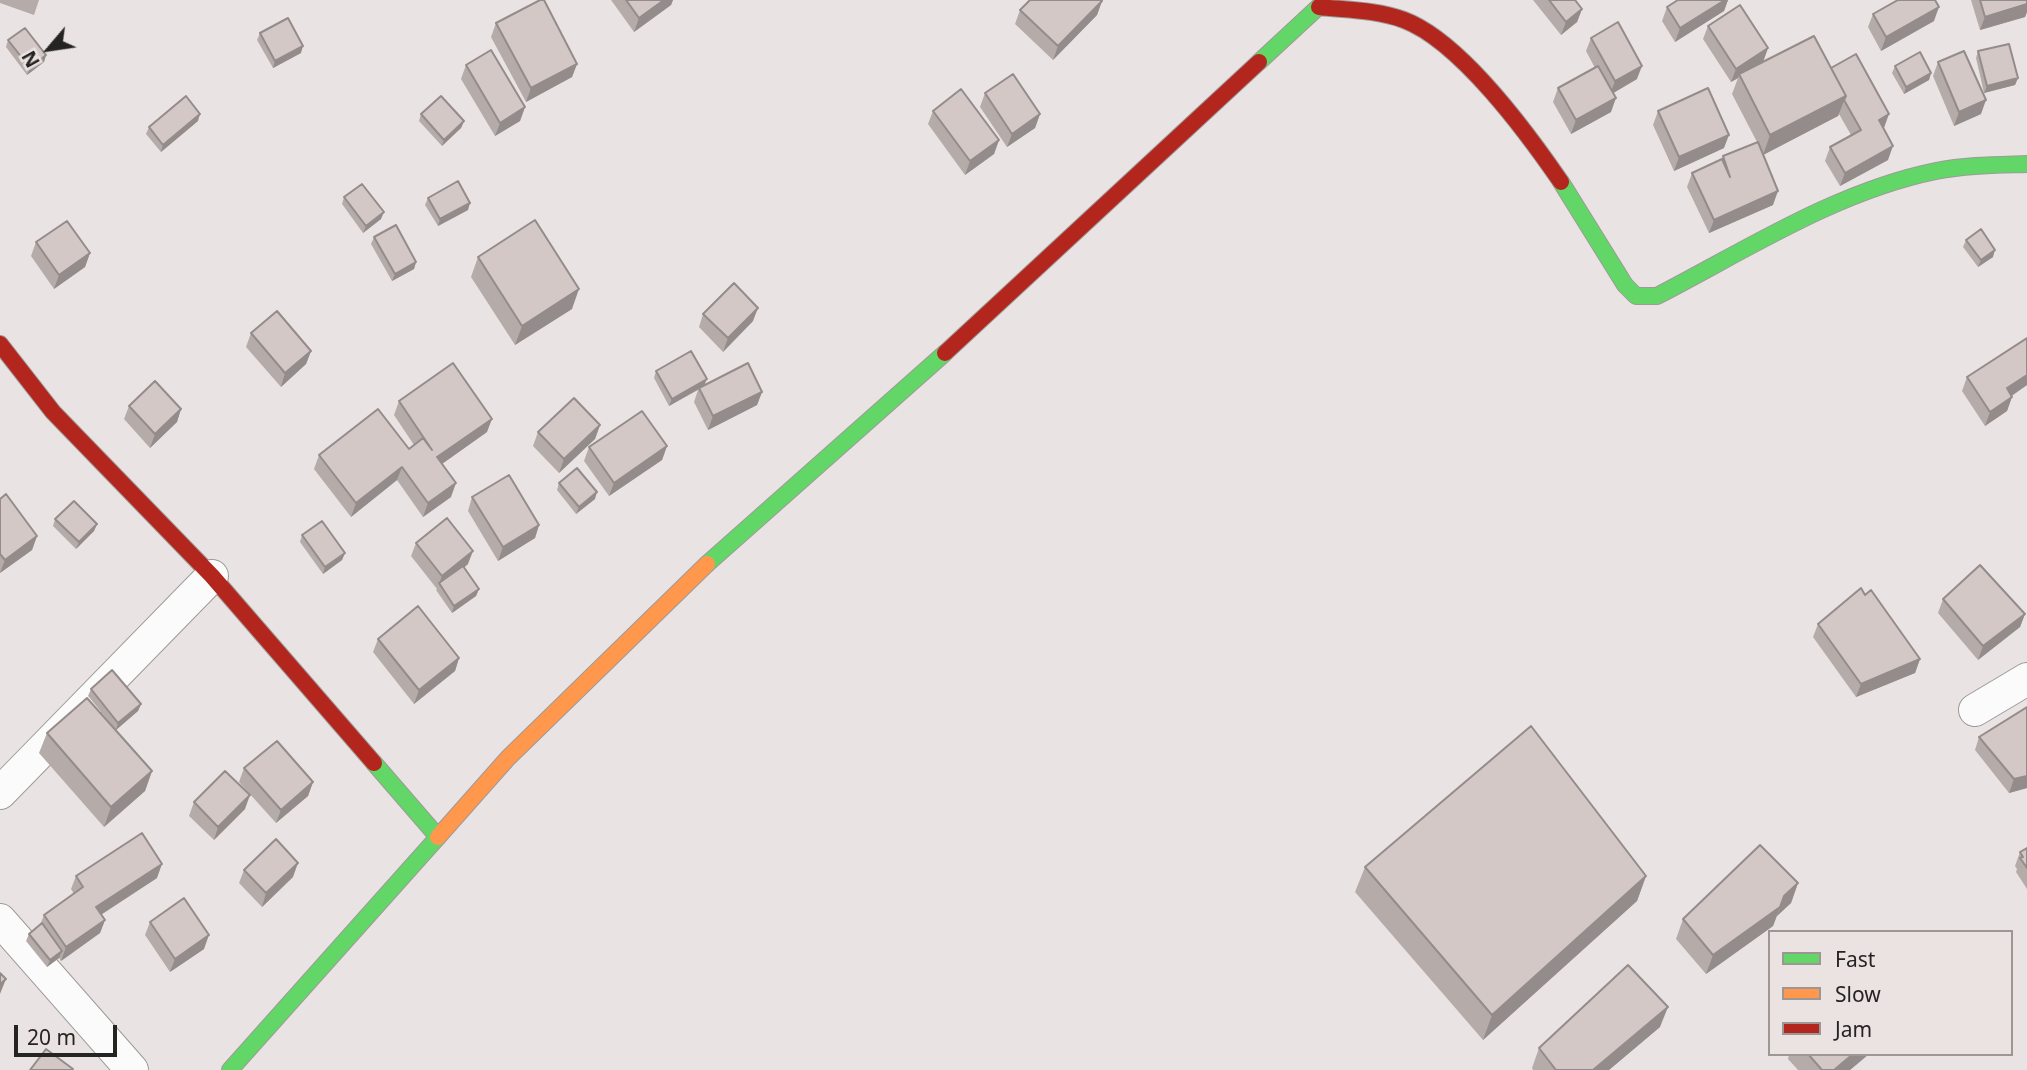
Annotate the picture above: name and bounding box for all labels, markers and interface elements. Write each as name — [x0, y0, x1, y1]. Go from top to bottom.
north arrow — [14, 14, 84, 84]
text: N — [16, 46, 46, 72]
legend — [1768, 930, 2013, 1056]
text: Fast — [1835, 945, 1875, 973]
text: Slow — [1835, 980, 1881, 1008]
scale bar — [18, 1010, 121, 1054]
text: Jam — [1835, 1015, 1872, 1043]
text: 20 m — [27, 1023, 76, 1051]

